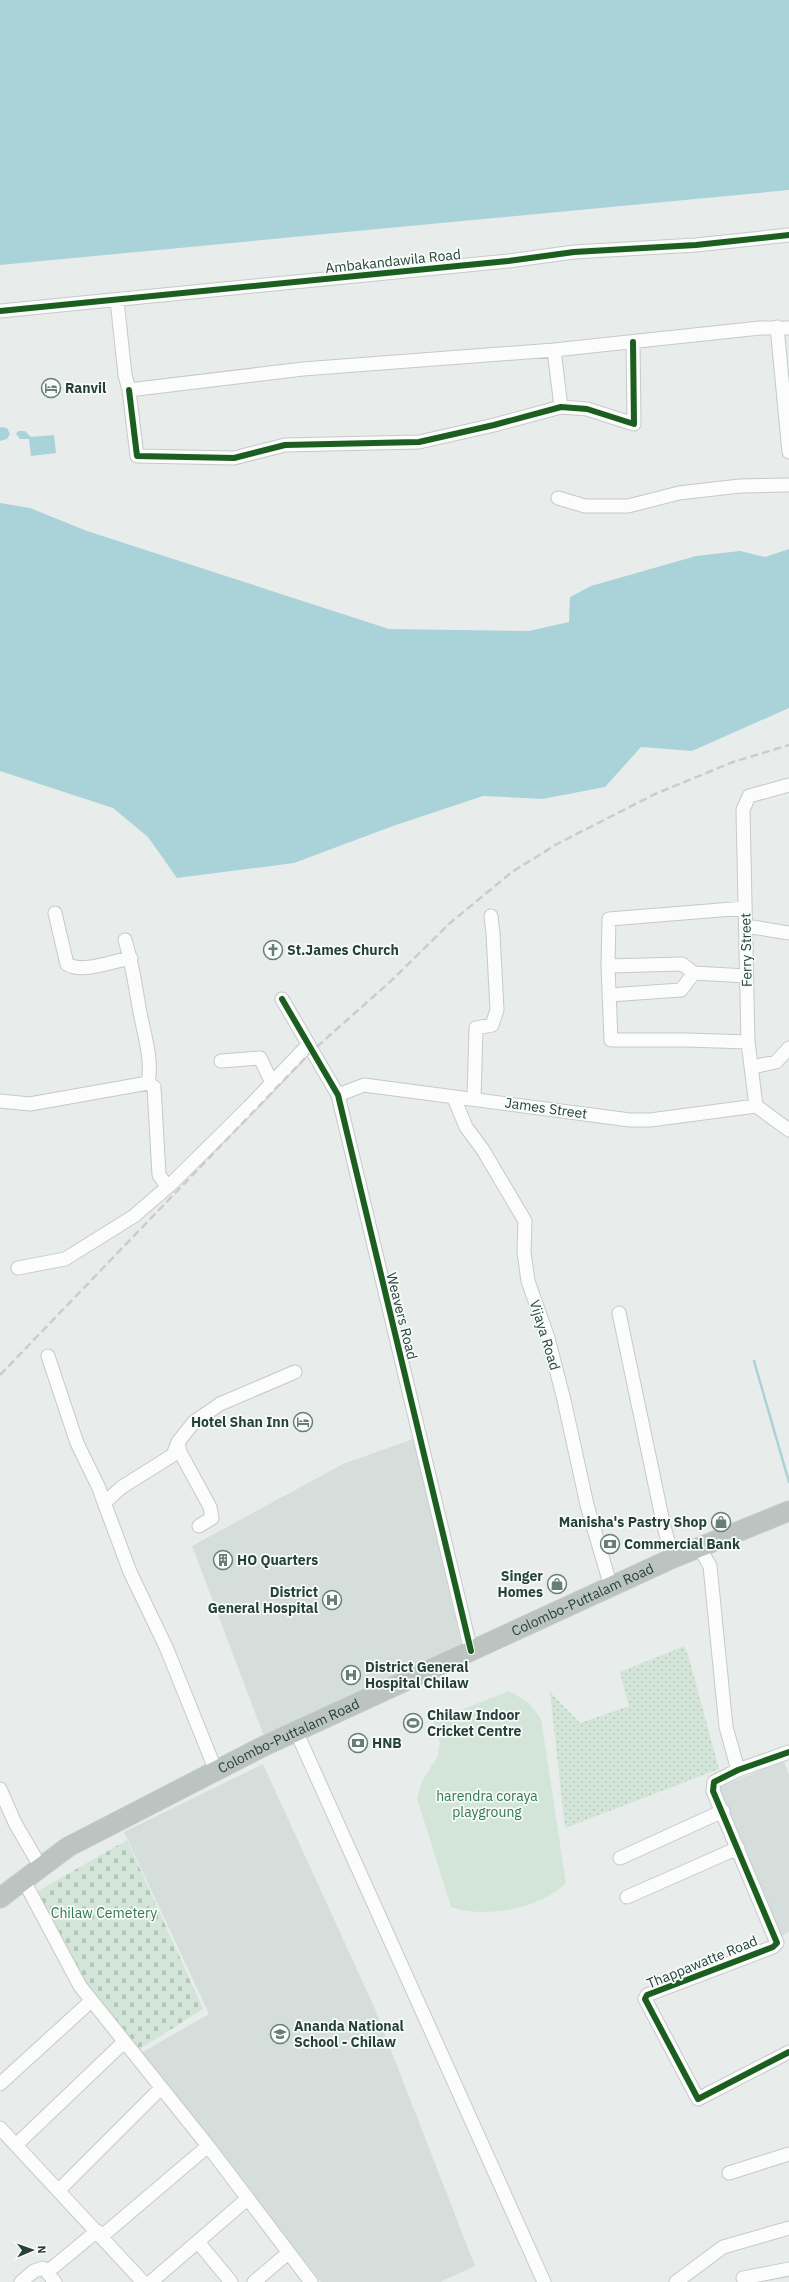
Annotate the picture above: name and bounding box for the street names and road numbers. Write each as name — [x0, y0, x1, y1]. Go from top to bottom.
street label: Ambakandawila Road — [324, 245, 462, 277]
street label: Ferry Street — [736, 913, 756, 987]
street label: James Street — [504, 1093, 588, 1123]
street label: Weavers Road — [382, 1271, 422, 1361]
street label: Vijaya Road — [526, 1298, 564, 1372]
street label: Colombo-Puttalam Road — [508, 1559, 657, 1640]
street label: Colombo-Puttalam Road — [215, 1694, 362, 1777]
street label: Thappawatte Road — [644, 1932, 760, 1992]

